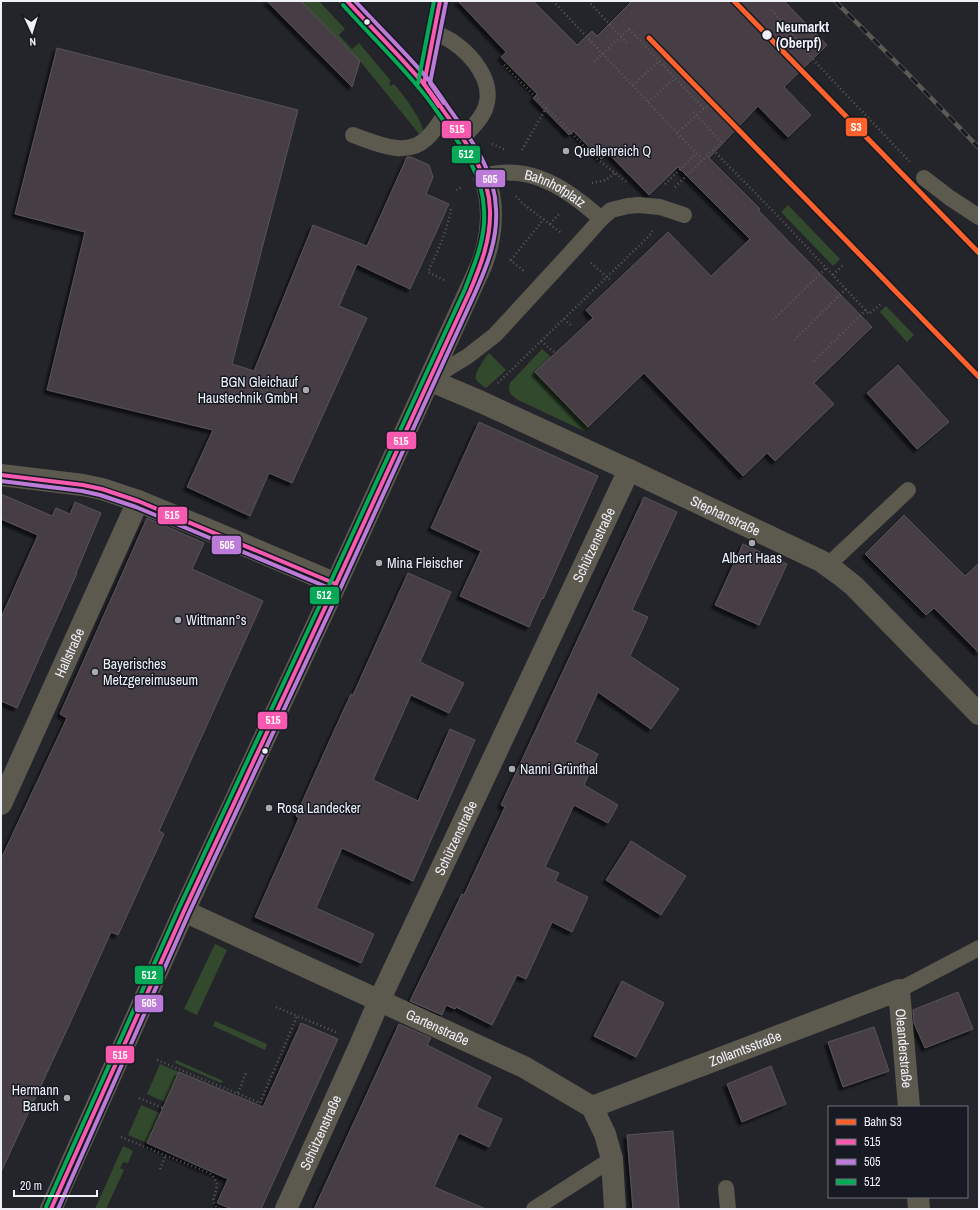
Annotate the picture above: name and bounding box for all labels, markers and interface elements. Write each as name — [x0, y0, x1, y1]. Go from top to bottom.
north arrow — [12, 12, 52, 52]
unlabelled marker — [362, 17, 372, 27]
place label: Neumarkt (Oberpf) — [776, 18, 829, 52]
marker: Neumarkt (Oberpf) — [760, 28, 774, 42]
text: N — [29, 35, 36, 49]
line badge: S3 — [845, 117, 868, 137]
line badge: 515 — [441, 120, 472, 139]
text: S3 — [850, 120, 862, 134]
text: 515 — [449, 122, 465, 136]
place label: Quellenreich Q — [574, 142, 651, 160]
line badge: 512 — [451, 145, 481, 164]
marker: Quellenreich Q — [561, 146, 571, 156]
text: 512 — [458, 147, 474, 161]
street label: Bahnhofplatz — [523, 165, 590, 212]
line badge: 505 — [475, 169, 506, 188]
text: 505 — [482, 172, 498, 186]
place label: BGN Gleichauf Haustechnik GmbH — [198, 373, 299, 407]
marker: BGN Gleichauf Haustechnik GmbH — [301, 385, 311, 395]
line badge: 515 — [386, 431, 417, 450]
text: 515 — [393, 434, 409, 448]
street label: Stephanstraße — [687, 491, 763, 540]
street label: Schützenstraße — [568, 505, 619, 585]
line badge: 515 — [157, 506, 188, 525]
text: 515 — [164, 508, 180, 522]
line badge: 505 — [211, 535, 242, 555]
text: 505 — [219, 538, 235, 552]
marker: Albert Haas — [747, 538, 757, 548]
place label: Albert Haas — [721, 549, 782, 567]
place label: Mina Fleischer — [387, 554, 463, 572]
marker: Mina Fleischer — [374, 558, 384, 568]
line badge: 512 — [309, 586, 340, 605]
text: 512 — [316, 588, 332, 602]
place label: Wittmann°s — [186, 611, 247, 629]
marker: Wittmann°s — [173, 615, 183, 625]
street label: Hallstraße — [50, 625, 88, 680]
place label: Bayerisches Metzgereimuseum — [103, 655, 198, 689]
marker: Bayerisches Metzgereimuseum — [90, 667, 100, 677]
line badge: 515 — [257, 711, 288, 730]
text: 515 — [265, 713, 281, 727]
unlabelled marker — [260, 746, 270, 756]
place label: Nanni Grünthal — [520, 760, 598, 778]
marker: Nanni Grünthal — [507, 764, 517, 774]
street label: Schützenstraße — [430, 798, 481, 878]
place label: Rosa Landecker — [277, 799, 361, 817]
marker: Rosa Landecker — [264, 803, 274, 813]
line badge: 512 — [134, 965, 164, 985]
text: 512 — [141, 968, 157, 982]
line badge: 505 — [134, 994, 164, 1013]
text: 505 — [141, 996, 157, 1010]
street label: Gartenstraße — [403, 1005, 472, 1050]
street label: Oleanderstraße — [892, 1008, 916, 1089]
street label: Zollamtsstraße — [707, 1027, 784, 1071]
line badge: 515 — [105, 1045, 135, 1064]
text: 515 — [112, 1048, 128, 1062]
place label: Hermann Baruch — [12, 1081, 59, 1115]
street label: Schützenstraße — [296, 1092, 345, 1173]
marker: Hermann Baruch — [62, 1093, 72, 1103]
legend — [828, 1106, 968, 1198]
text: Bahn S3 — [864, 1114, 902, 1130]
text: 515 — [864, 1134, 881, 1150]
text: 505 — [864, 1154, 881, 1170]
scale bar — [14, 1172, 97, 1198]
text: 512 — [864, 1174, 880, 1190]
text: 20 m — [20, 1178, 42, 1194]

